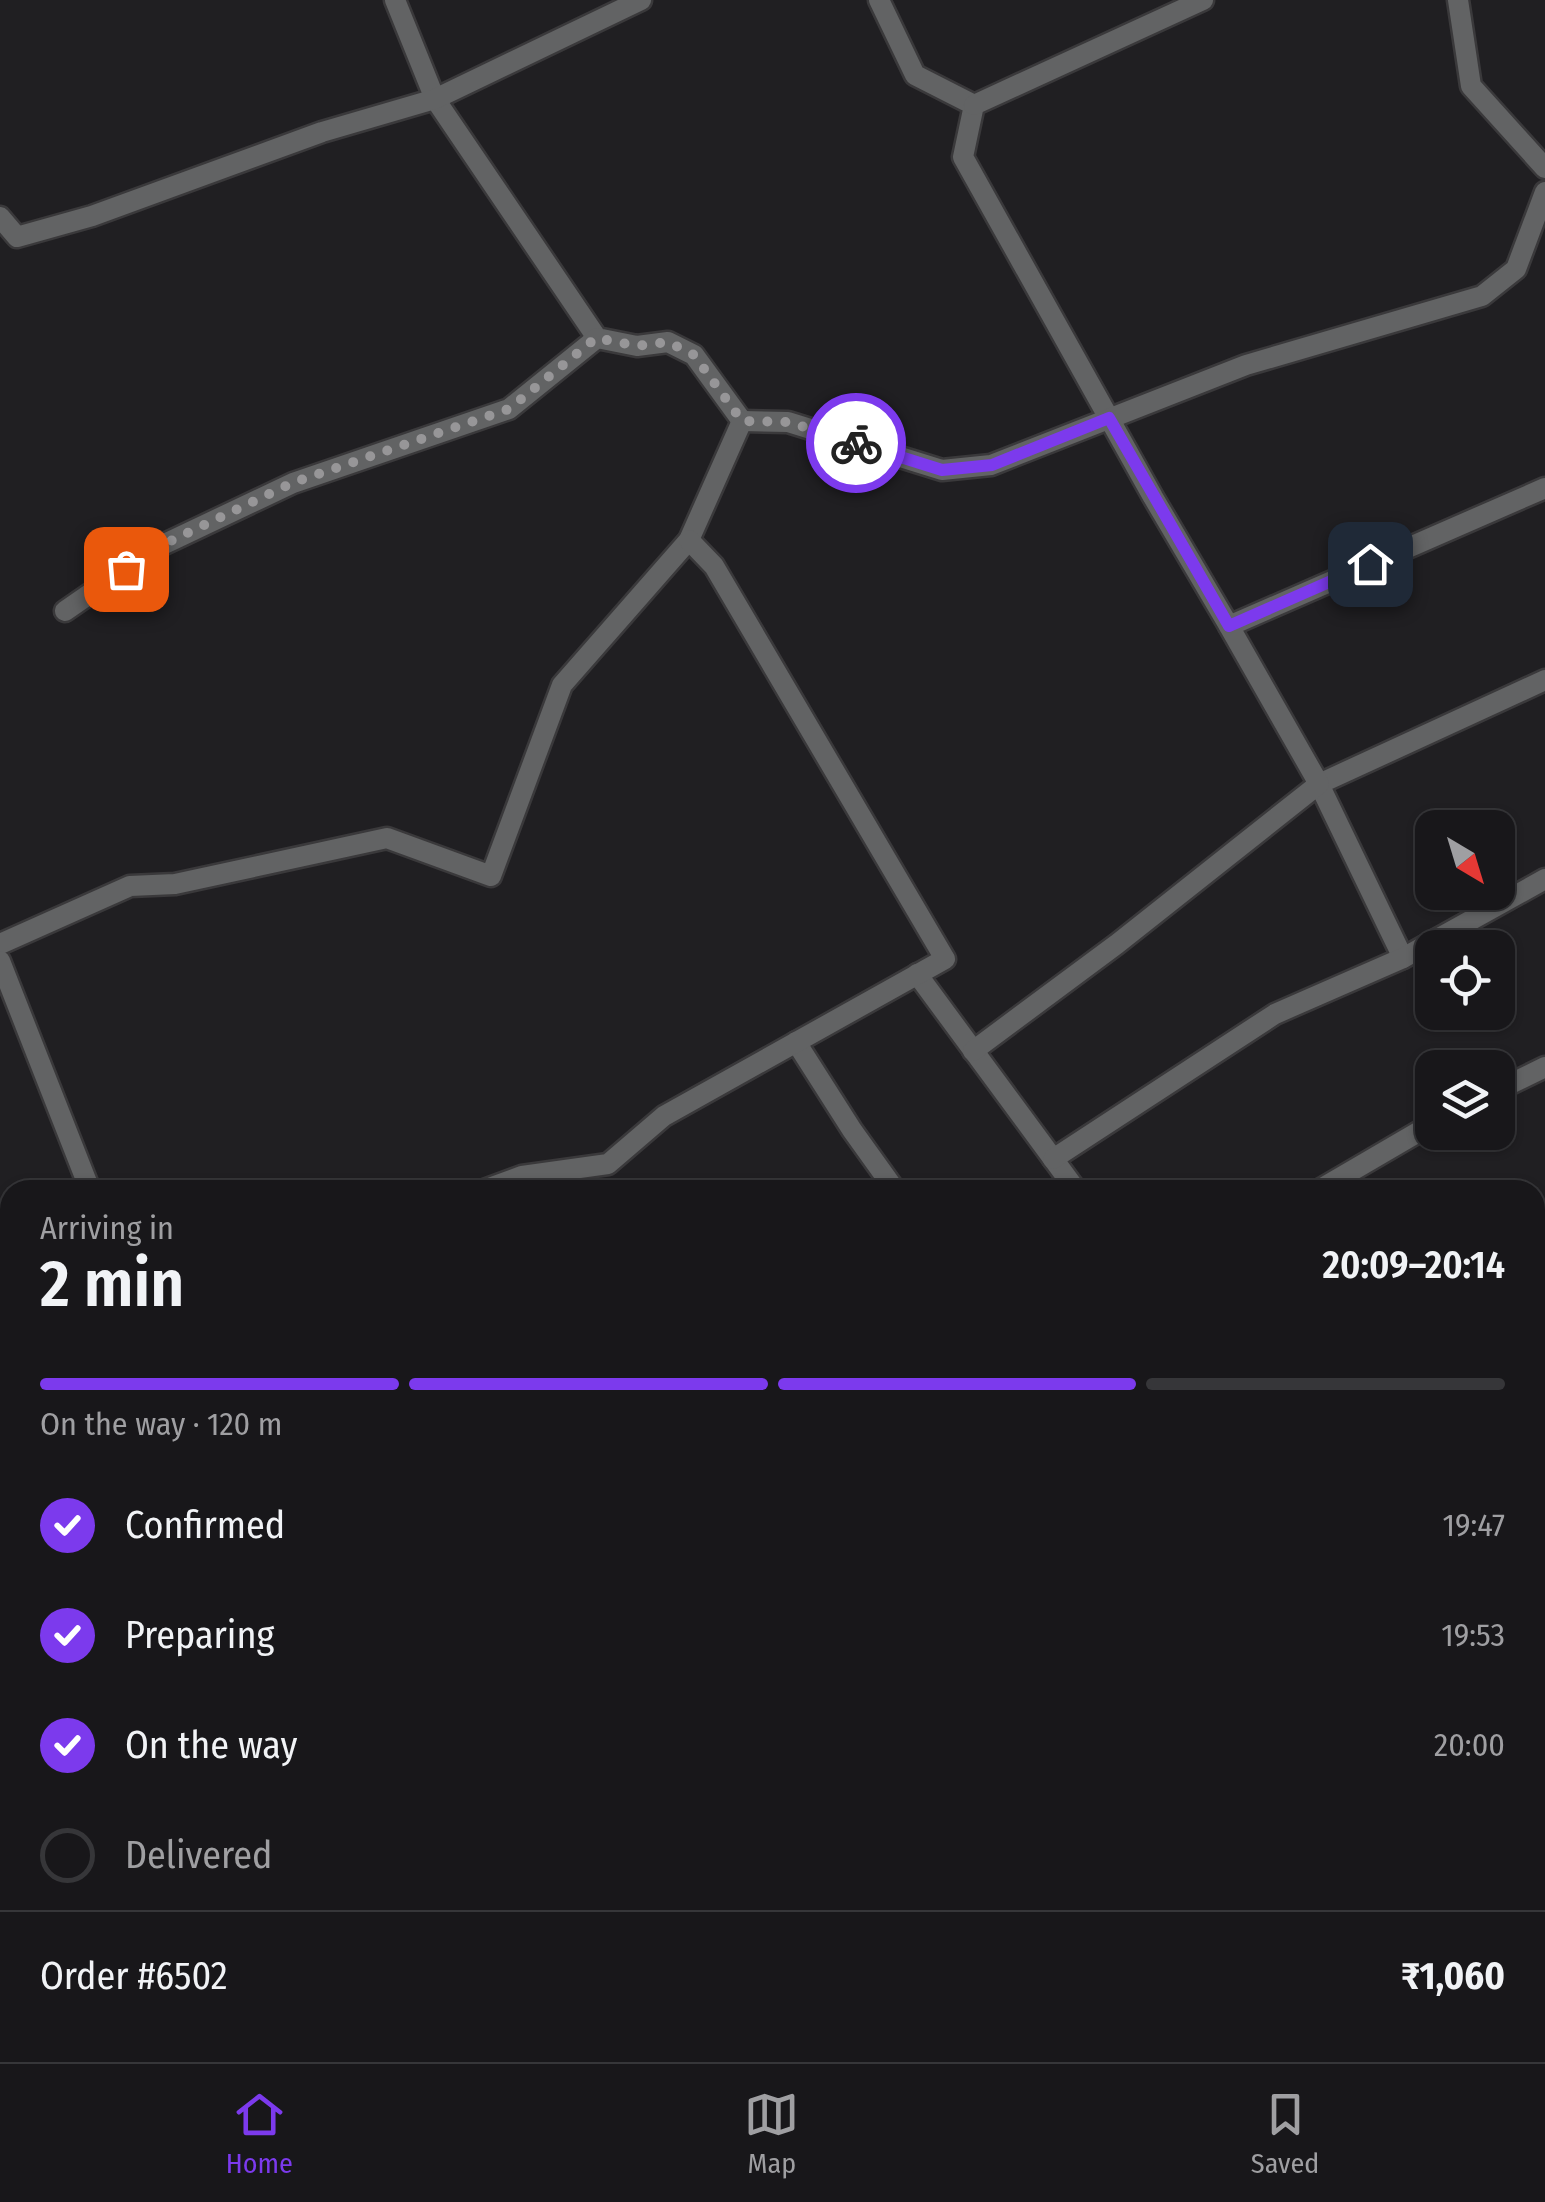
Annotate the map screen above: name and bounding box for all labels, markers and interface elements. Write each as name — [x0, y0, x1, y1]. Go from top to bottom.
courier — [806, 393, 906, 493]
icon: bike — [829, 416, 884, 471]
pin — [1328, 522, 1413, 607]
pin — [84, 527, 169, 612]
icon: home — [1343, 537, 1398, 592]
icon: bag — [99, 542, 154, 597]
north arrow — [1415, 810, 1515, 910]
map controls — [1415, 810, 1515, 1150]
button: locate — [1415, 930, 1515, 1030]
button: layers — [1415, 1050, 1515, 1150]
text: Arriving in — [40, 1209, 174, 1247]
text: 20:09–20:14 — [1323, 1242, 1505, 1288]
text: 2 min — [40, 1245, 184, 1323]
text: On the way · 120 m — [40, 1405, 282, 1443]
icon: check — [40, 1498, 95, 1553]
text: Confirmed — [125, 1502, 285, 1548]
text: 19:47 — [1443, 1506, 1505, 1544]
icon: check — [40, 1608, 95, 1663]
text: Preparing — [125, 1612, 274, 1658]
text: 19:53 — [1441, 1616, 1505, 1654]
icon: check — [40, 1718, 95, 1773]
text: On the way — [125, 1722, 297, 1768]
text: 20:00 — [1434, 1726, 1505, 1764]
text: Delivered — [125, 1832, 272, 1878]
text: Order #6502 — [40, 1953, 228, 1999]
text: ₹1,060 — [1401, 1953, 1505, 1999]
tab: Home — [226, 2087, 293, 2180]
tab: Map — [744, 2087, 799, 2180]
tab: Saved — [1251, 2087, 1319, 2180]

